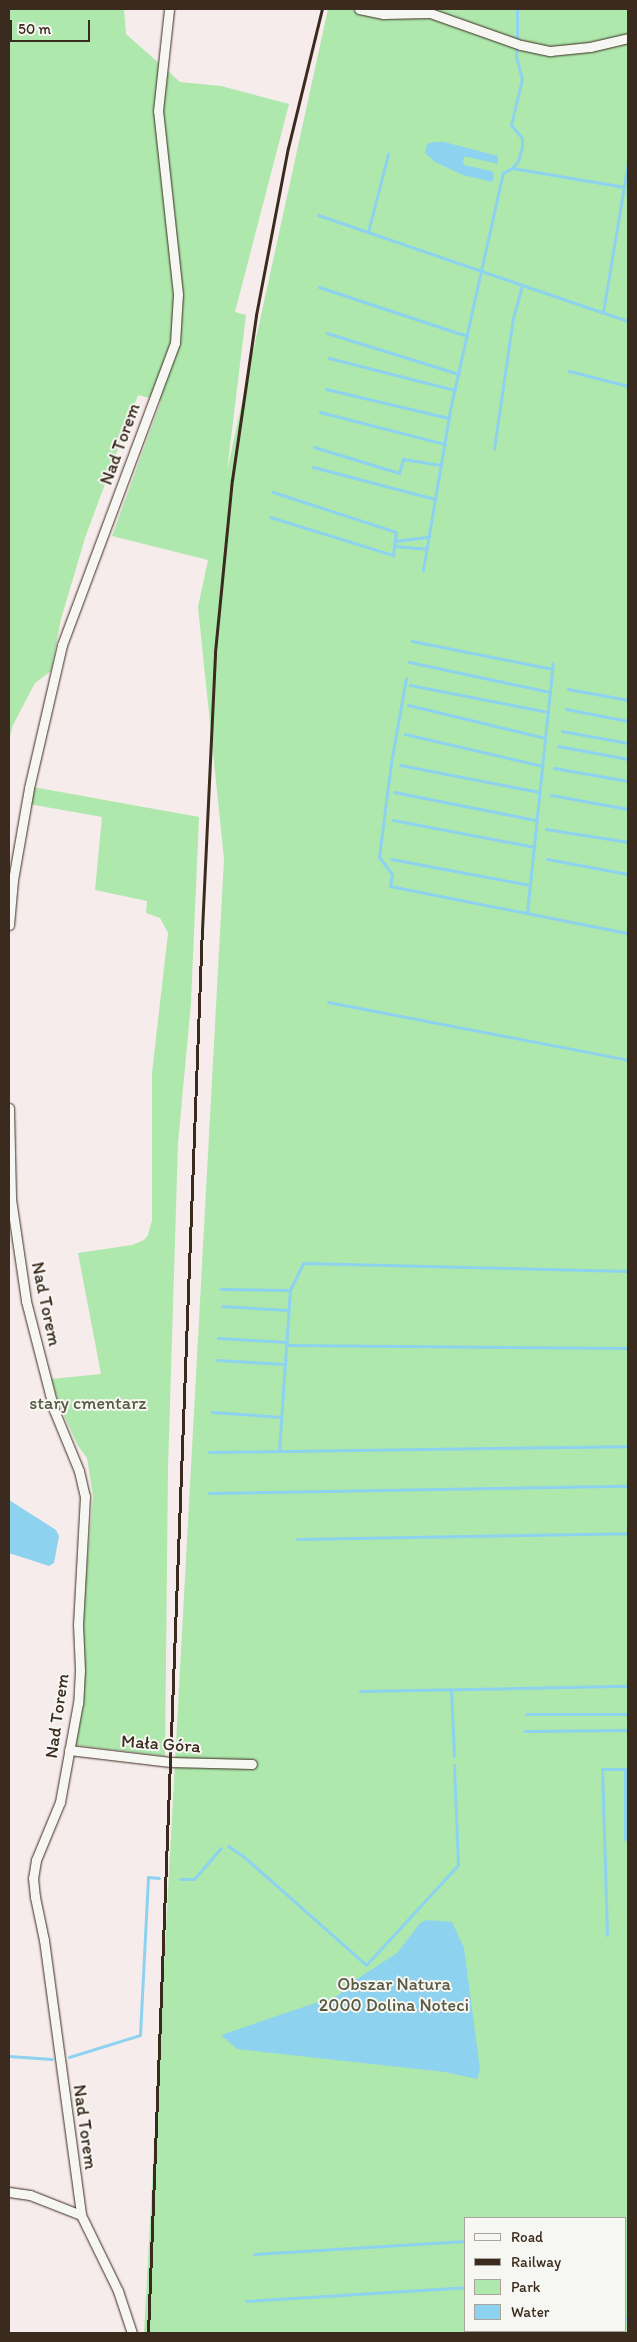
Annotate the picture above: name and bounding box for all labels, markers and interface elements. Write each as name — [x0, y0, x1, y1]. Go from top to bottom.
scale bar — [12, 10, 92, 42]
text: 50 m — [18, 20, 51, 38]
street label: Nad Torem — [96, 401, 144, 487]
street label: Nad Torem — [27, 1261, 65, 1347]
park label: stary cmentarz — [30, 1392, 146, 1414]
street label: Nad Torem — [41, 1673, 73, 1759]
street label: Mała Góra — [120, 1730, 202, 1758]
park label: Obszar Natura 2000 Dolina Noteci — [319, 1974, 469, 2016]
street label: Nad Torem — [69, 2084, 101, 2170]
legend — [464, 2217, 627, 2332]
text: Road — [511, 2228, 543, 2246]
text: Railway — [511, 2253, 561, 2271]
text: Park — [511, 2278, 541, 2296]
text: Water — [511, 2303, 549, 2321]

